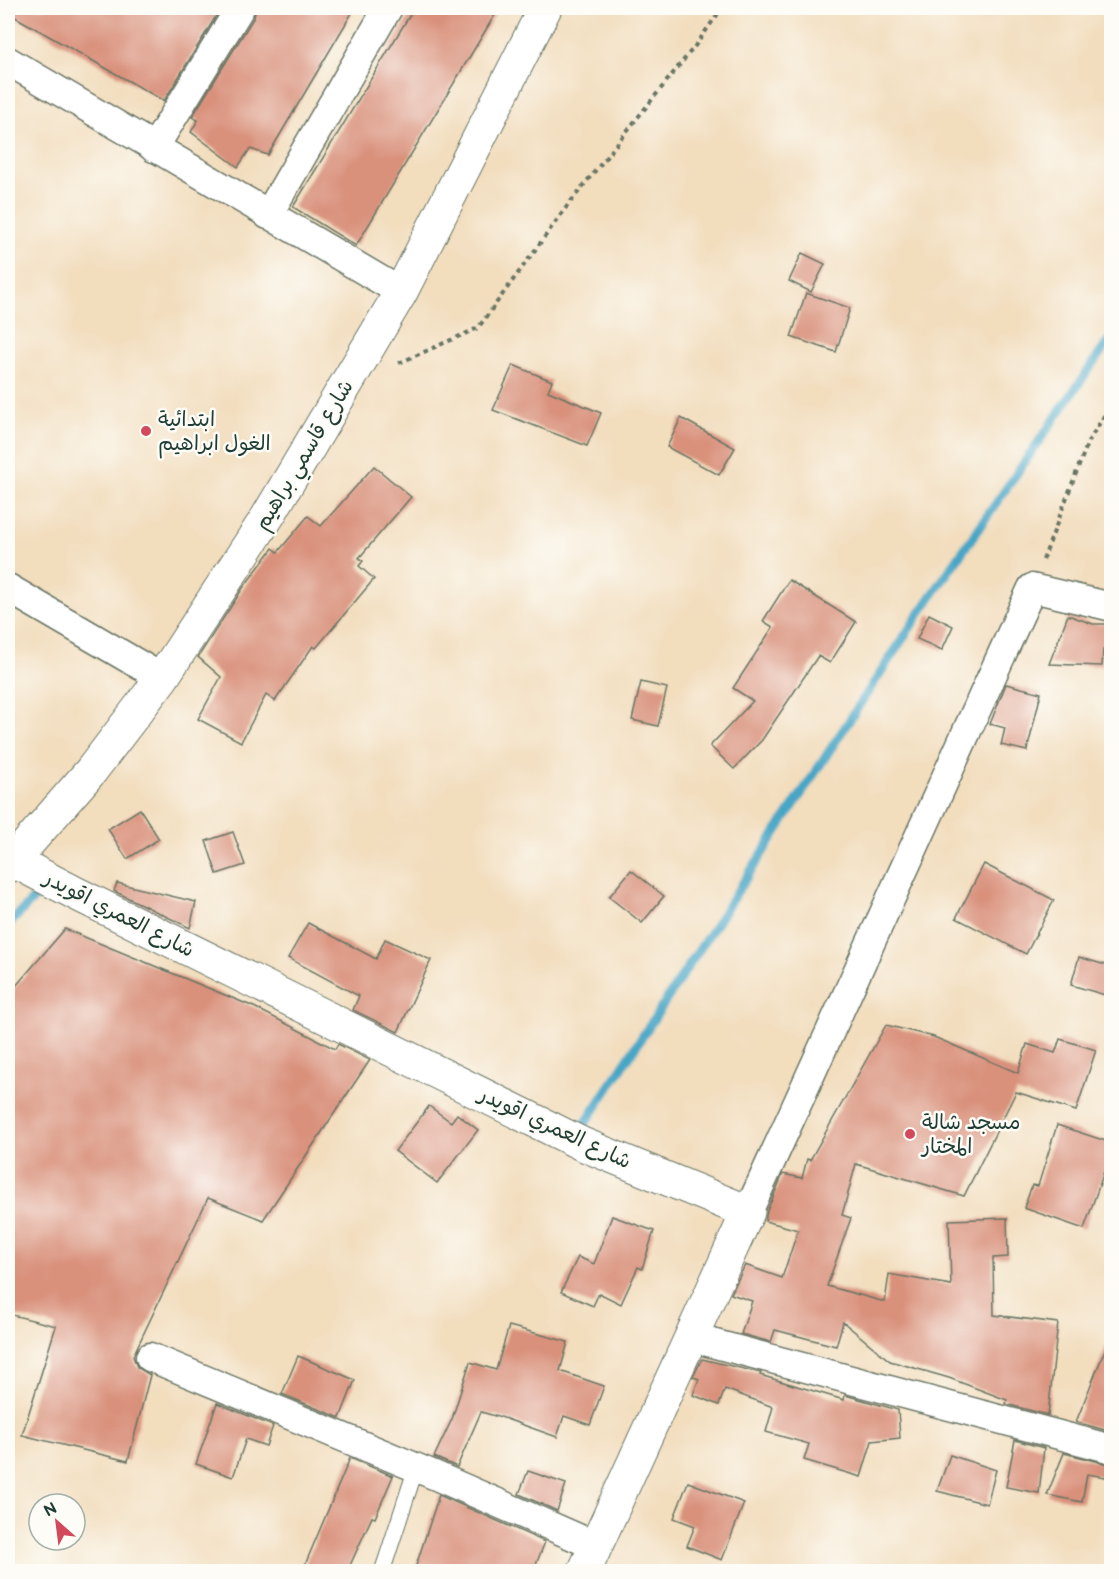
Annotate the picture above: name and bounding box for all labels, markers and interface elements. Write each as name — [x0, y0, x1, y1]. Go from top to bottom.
street label: شارع قاسمي براهيم — [249, 375, 364, 538]
place label: ابتدائية الغول ابراهيم — [158, 407, 271, 459]
marker: ابتدائية الغول ابراهيم — [139, 424, 153, 438]
street label: شارع العمري اقويدر — [37, 864, 198, 964]
street label: شارع العمري اقويدر — [472, 1081, 635, 1176]
place label: مسجد شالة المختار — [920, 1110, 1021, 1159]
marker: مسجد شالة المختار — [903, 1127, 917, 1141]
north arrow — [27, 1492, 87, 1552]
text: N — [41, 1499, 60, 1521]

